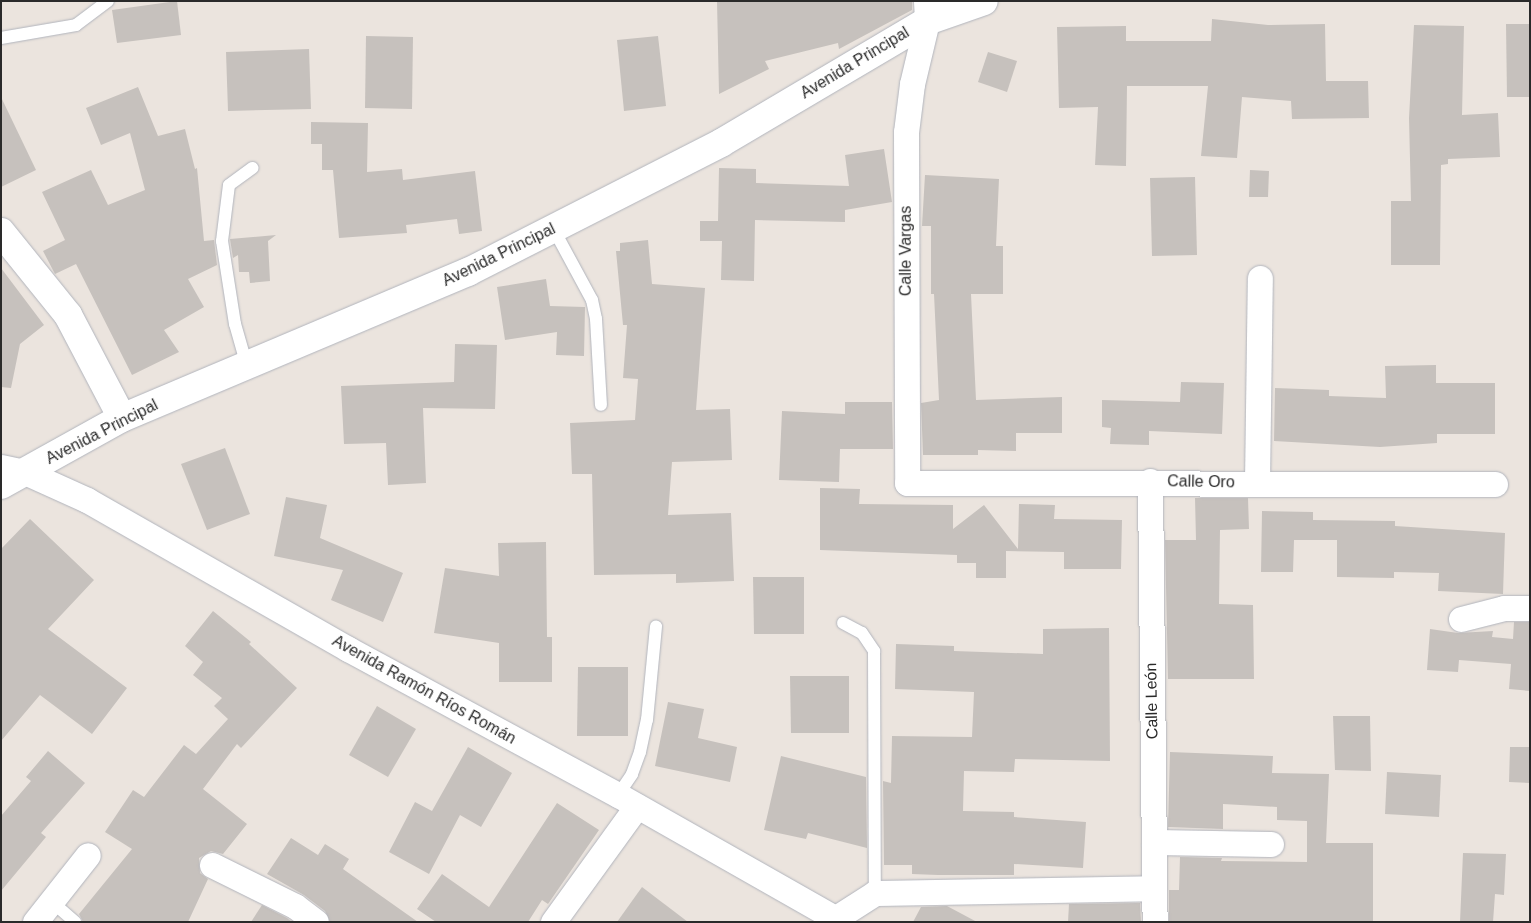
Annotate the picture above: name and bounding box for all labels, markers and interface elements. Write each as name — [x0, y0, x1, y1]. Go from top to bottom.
street label: Avenida Principal — [797, 23, 913, 103]
street label: Calle Vargas — [896, 206, 916, 296]
street label: Avenida Principal — [439, 219, 559, 291]
street label: Avenida Principal — [43, 395, 161, 469]
street label: Calle Oro — [1167, 472, 1235, 492]
street label: Avenida Ramón Ríos Román — [329, 631, 519, 749]
street label: Calle León — [1142, 663, 1162, 739]

